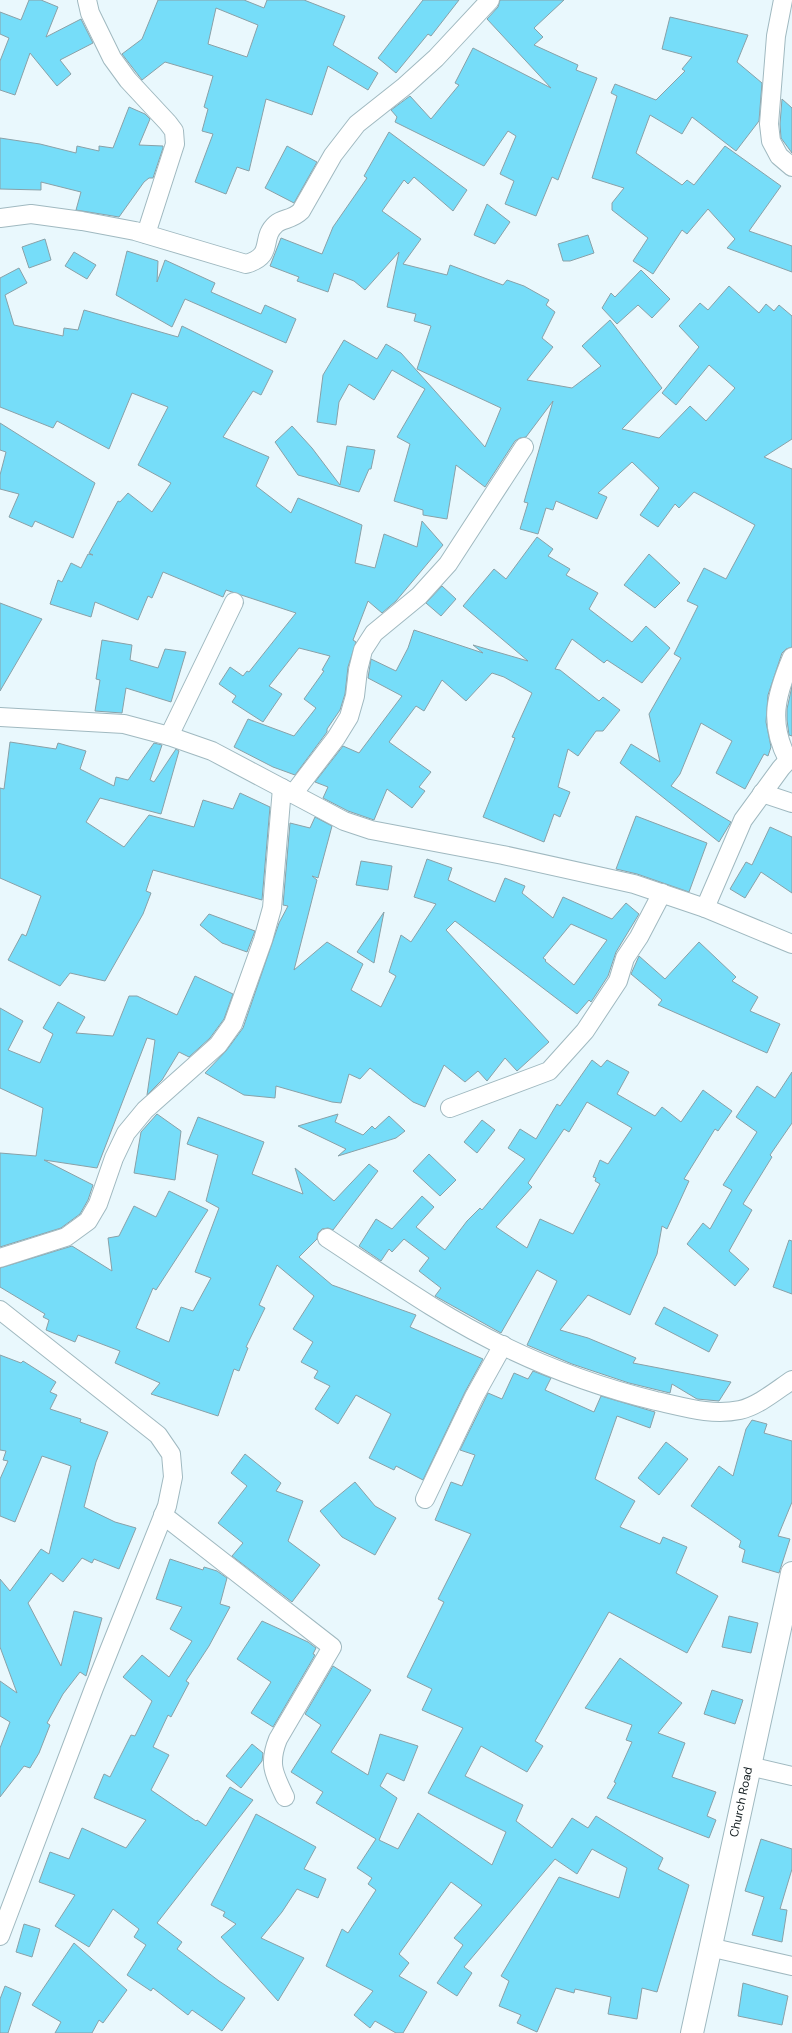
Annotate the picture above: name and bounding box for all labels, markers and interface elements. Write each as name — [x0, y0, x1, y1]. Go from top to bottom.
street label: Church Road — [726, 1765, 756, 1839]

